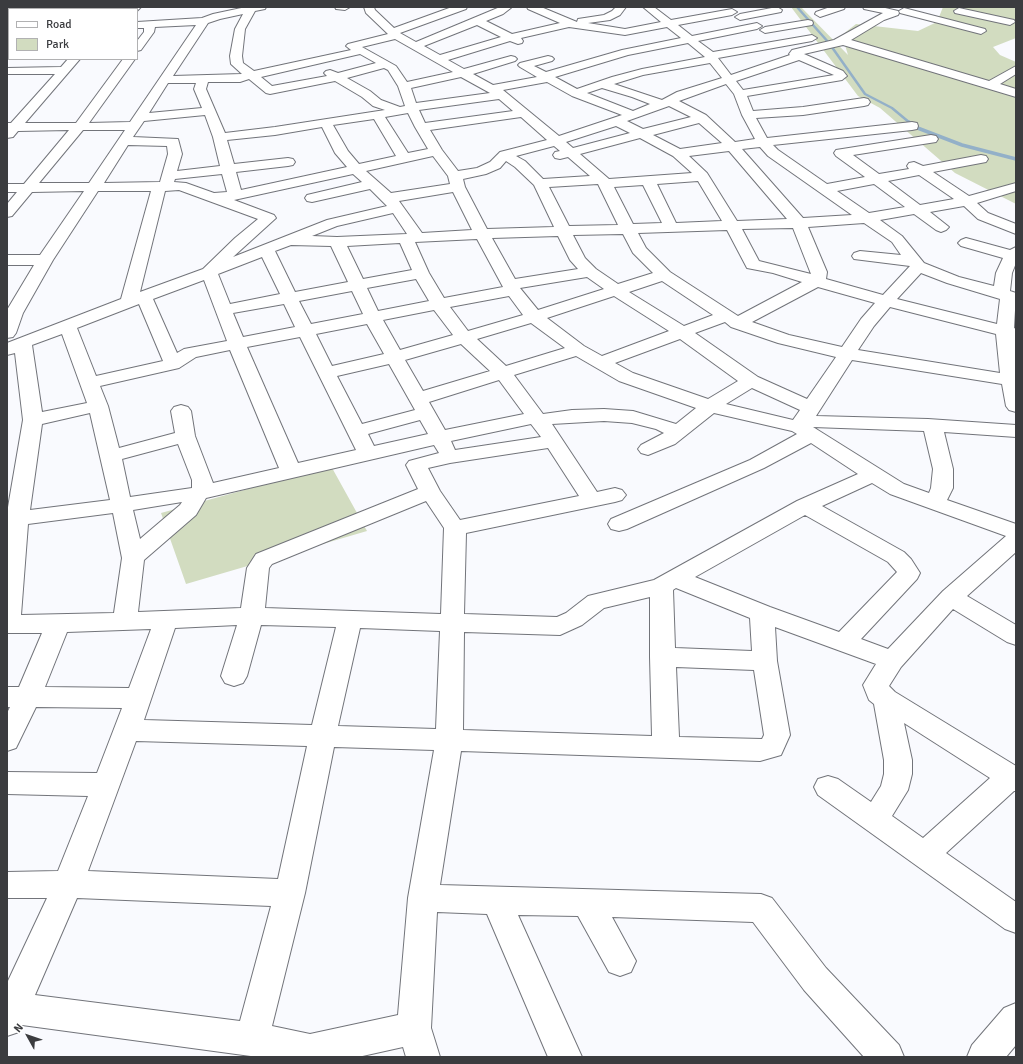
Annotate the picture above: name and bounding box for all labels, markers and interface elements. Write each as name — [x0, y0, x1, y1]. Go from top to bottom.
legend — [8, 8, 138, 60]
text: Road — [46, 17, 72, 32]
text: Park — [46, 37, 69, 52]
north arrow — [8, 1016, 48, 1056]
text: N — [11, 1021, 26, 1035]

